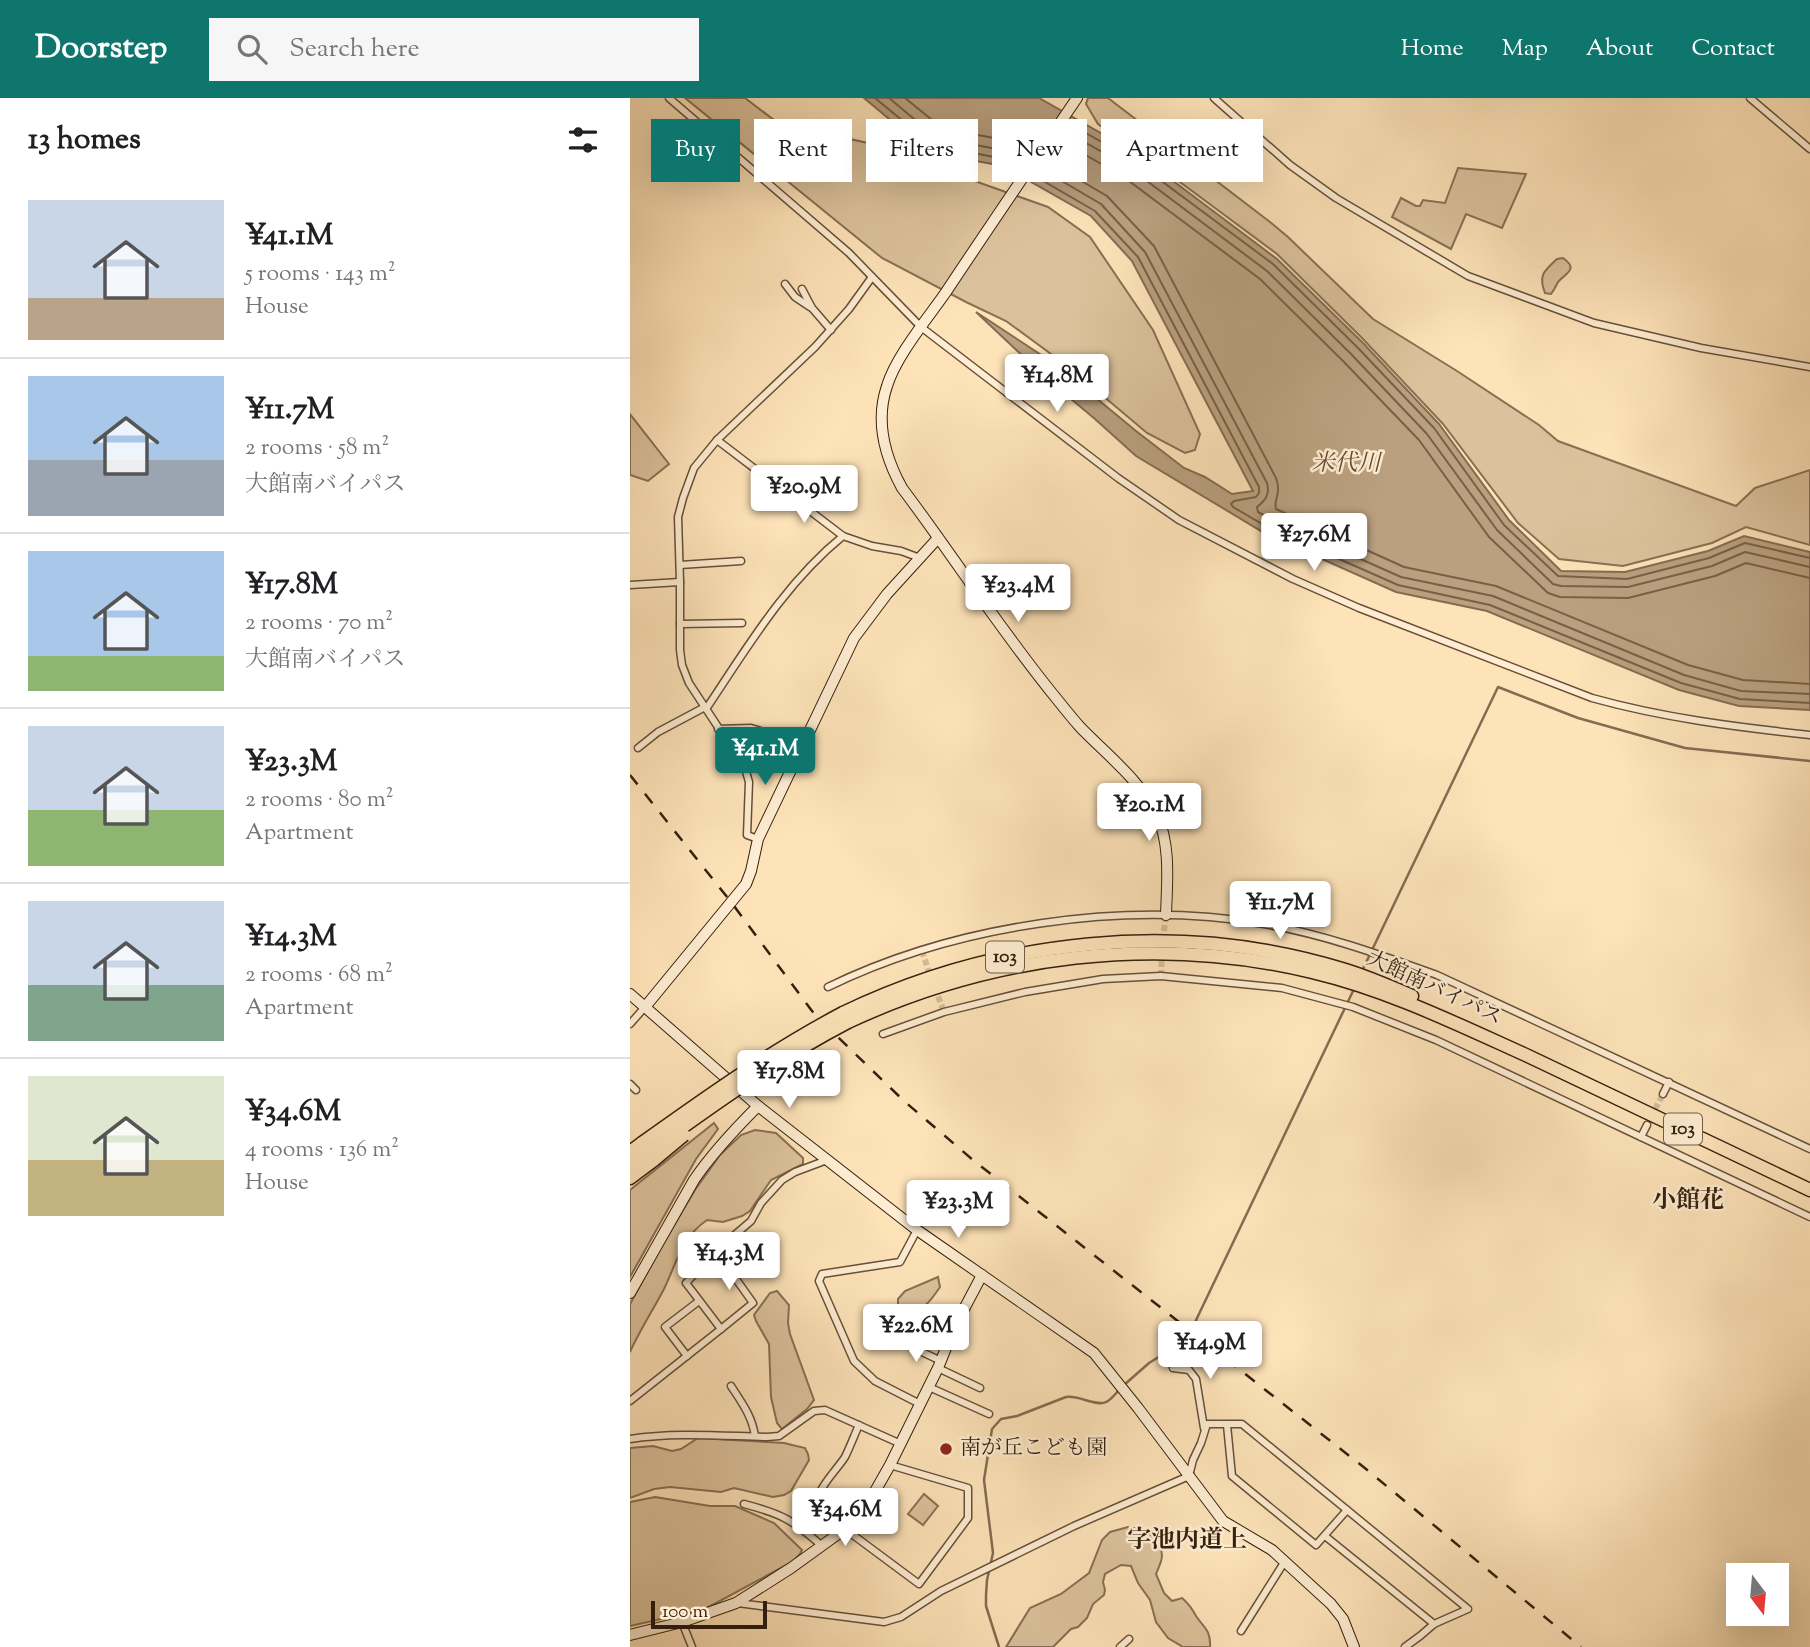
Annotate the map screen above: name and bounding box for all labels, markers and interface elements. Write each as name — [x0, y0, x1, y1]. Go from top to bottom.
search box — [209, 18, 699, 81]
text: Doorstep — [35, 25, 167, 73]
icon: search — [233, 30, 271, 68]
text: Search here — [289, 31, 420, 68]
text: Home — [1401, 32, 1464, 66]
text: Map — [1502, 32, 1548, 66]
text: About — [1586, 32, 1653, 66]
text: Contact — [1691, 32, 1775, 66]
text: 13 homes — [28, 119, 141, 162]
chip: Buy — [651, 119, 740, 182]
chip: Rent — [754, 119, 852, 182]
chip: Filters — [866, 119, 978, 182]
chip: New — [992, 119, 1087, 182]
chip: Apartment — [1101, 119, 1263, 182]
icon: filters — [564, 121, 602, 159]
text: ¥41.1M — [245, 215, 333, 258]
icon: home — [84, 228, 168, 312]
text: 5 rooms · 143 m² — [245, 258, 396, 291]
text: House — [245, 291, 309, 324]
pin: ¥14.8M — [1000, 354, 1114, 414]
text: ¥14.8M — [1021, 360, 1093, 393]
text: ¥11.7M — [245, 389, 334, 432]
icon: home — [84, 404, 168, 488]
text: 2 rooms · 58 m² — [245, 432, 389, 465]
water label: 米代川 — [1312, 448, 1384, 481]
pin: ¥20.9M — [747, 466, 861, 525]
text: 大館南バイパス — [245, 469, 406, 502]
text: ¥20.9M — [767, 471, 841, 504]
pin: ¥27.6M — [1257, 514, 1371, 573]
text: ¥27.6M — [1277, 519, 1351, 552]
text: ¥17.8M — [245, 564, 338, 607]
pin: ¥23.4M — [961, 564, 1075, 624]
text: ¥23.4M — [981, 570, 1055, 603]
icon: home — [84, 579, 168, 663]
text: 2 rooms · 70 m² — [245, 607, 393, 640]
text: 大館南バイパス — [245, 644, 406, 677]
pin: ¥41.1M — [708, 728, 822, 787]
text: ¥41.1M — [731, 733, 799, 766]
text: ¥23.3M — [245, 741, 337, 784]
icon: home — [84, 754, 168, 838]
text: 2 rooms · 80 m² — [245, 784, 393, 817]
pin: ¥20.1M — [1092, 784, 1206, 843]
text: ¥20.1M — [1113, 789, 1185, 822]
text: Apartment — [245, 817, 354, 850]
pin: ¥11.7M — [1223, 882, 1337, 941]
text: ¥11.7M — [1246, 887, 1314, 920]
text: ¥14.3M — [245, 916, 337, 959]
icon: home — [84, 929, 168, 1013]
road number: 103 — [986, 942, 1024, 972]
street label: 大館南バイパス — [1361, 944, 1507, 1034]
text: 2 rooms · 68 m² — [245, 959, 393, 992]
text: Apartment — [245, 992, 354, 1025]
pin: ¥17.8M — [732, 1051, 846, 1110]
text: ¥17.8M — [753, 1056, 825, 1089]
text: ¥34.6M — [245, 1091, 341, 1134]
icon: home — [84, 1104, 168, 1188]
road number: 103 — [1664, 1113, 1702, 1144]
text: 4 rooms · 136 m² — [245, 1134, 399, 1167]
text: House — [245, 1167, 309, 1200]
pin: ¥23.3M — [901, 1180, 1015, 1240]
district label: 小館花 — [1652, 1184, 1724, 1218]
text: ¥23.3M — [923, 1186, 993, 1219]
pin: ¥14.3M — [672, 1232, 786, 1292]
text: ¥14.3M — [694, 1238, 764, 1271]
pin: ¥22.6M — [859, 1304, 973, 1364]
text: ¥22.6M — [879, 1310, 953, 1343]
pin: ¥14.9M — [1153, 1322, 1267, 1381]
text: ¥14.9M — [1174, 1327, 1246, 1360]
place label: 南が丘こども園 — [960, 1434, 1107, 1464]
marker: 南が丘こども園 — [938, 1441, 954, 1457]
pin: ¥34.6M — [788, 1488, 902, 1548]
text: ¥34.6M — [808, 1494, 882, 1527]
district label: 字池内道上 — [1127, 1524, 1247, 1558]
north arrow — [1726, 1563, 1788, 1626]
map controls — [1726, 1563, 1789, 1626]
scale bar — [651, 1598, 766, 1630]
text: 100 m — [662, 1599, 708, 1626]

